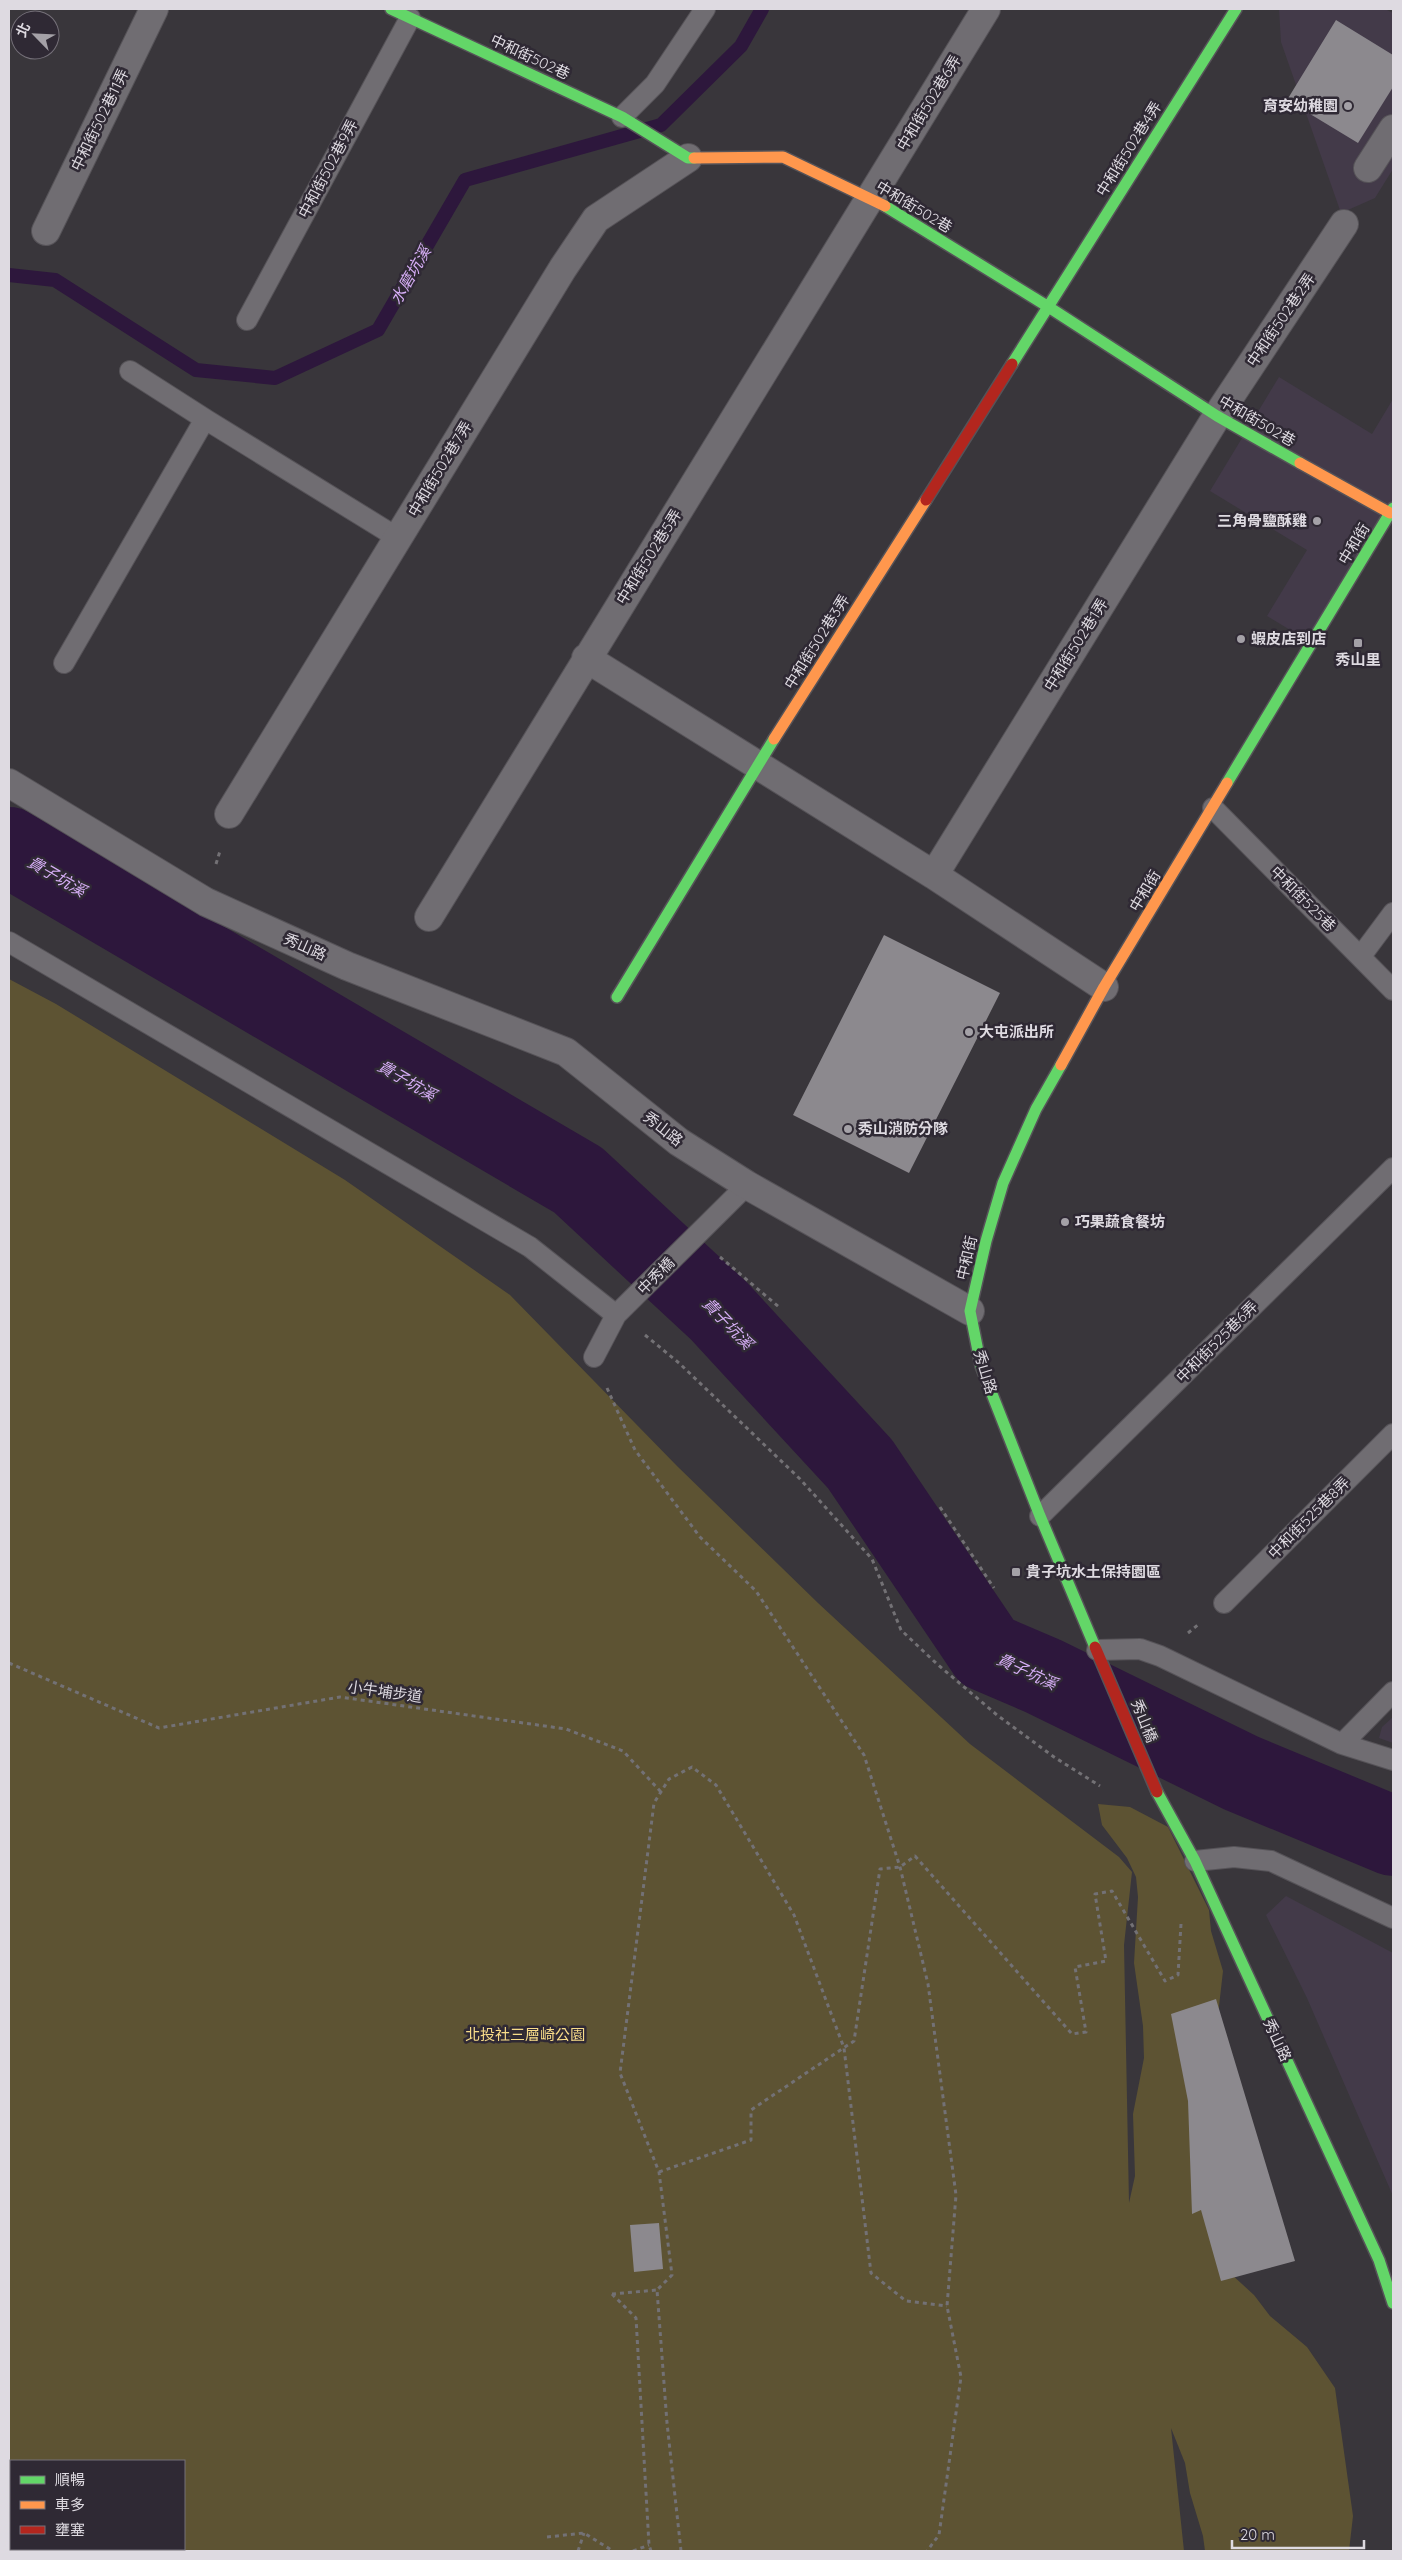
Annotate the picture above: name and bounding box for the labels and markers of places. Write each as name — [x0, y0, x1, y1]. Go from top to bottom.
place label: 育安幼稚園 — [1263, 96, 1338, 115]
marker: 育安幼稚園 — [1342, 100, 1354, 112]
place label: 三角骨鹽酥雞 — [1217, 511, 1307, 530]
marker: 三角骨鹽酥雞 — [1311, 515, 1323, 527]
place label: 蝦皮店到店 — [1251, 629, 1326, 648]
marker: 蝦皮店到店 — [1235, 633, 1247, 645]
marker: 秀山里 — [1352, 637, 1364, 649]
place label: 秀山里 — [1335, 650, 1381, 669]
place label: 大屯派出所 — [979, 1022, 1054, 1041]
marker: 大屯派出所 — [963, 1026, 975, 1038]
place label: 秀山消防分隊 — [858, 1119, 948, 1138]
marker: 秀山消防分隊 — [842, 1123, 854, 1135]
place label: 巧果蔬食餐坊 — [1075, 1212, 1165, 1231]
marker: 巧果蔬食餐坊 — [1059, 1216, 1071, 1228]
place label: 貴子坑水土保持園區 — [1026, 1562, 1161, 1581]
marker: 貴子坑水土保持園區 — [1010, 1566, 1022, 1578]

